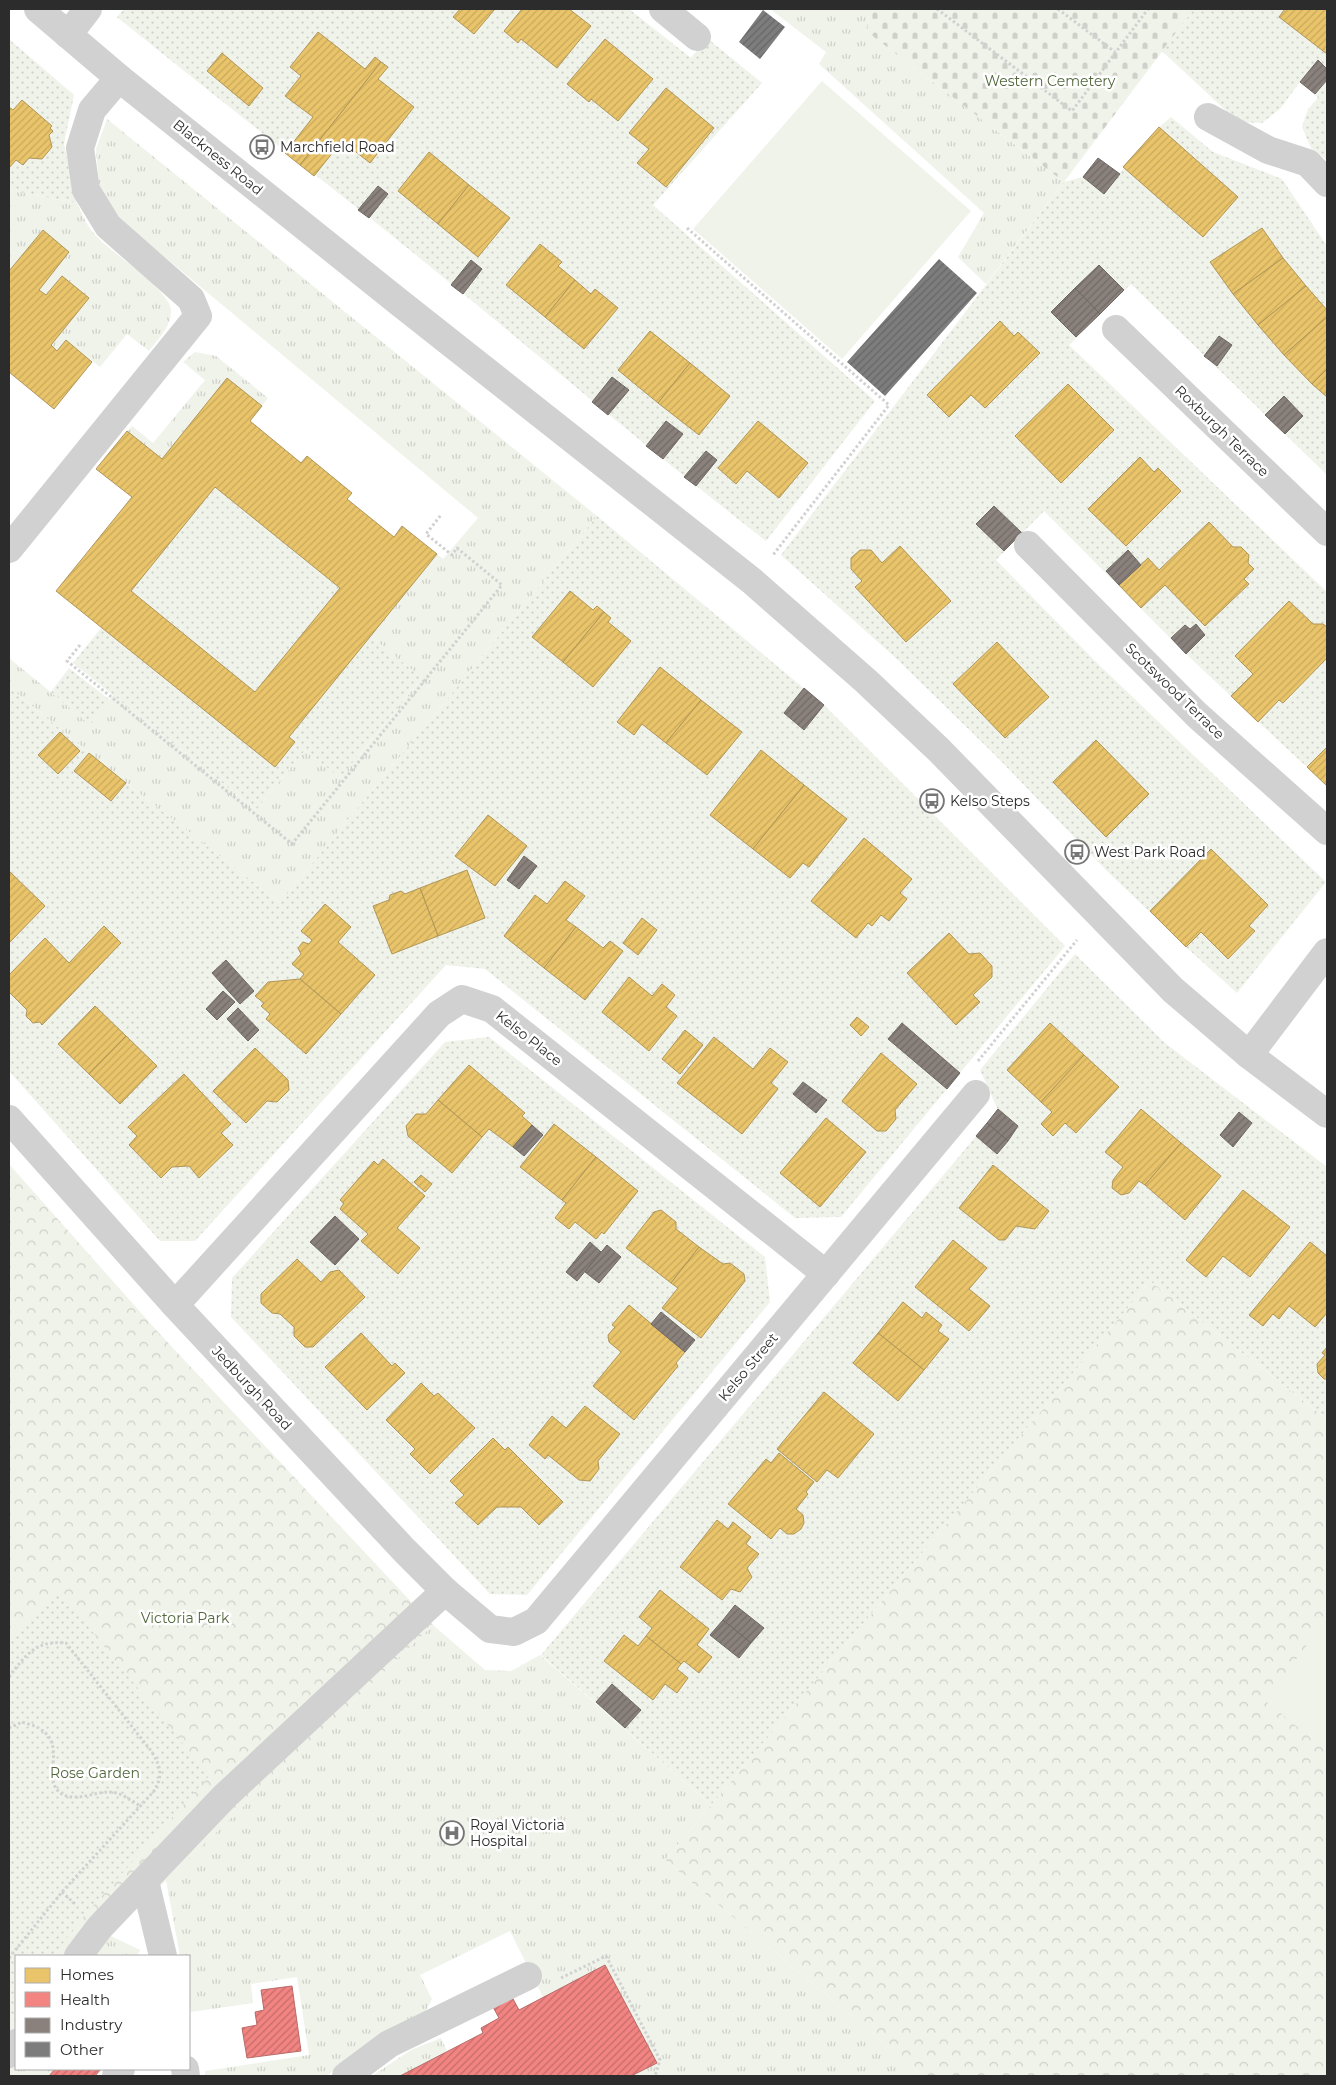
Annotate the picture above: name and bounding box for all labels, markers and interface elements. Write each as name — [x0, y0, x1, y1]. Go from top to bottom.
park label: Western Cemetery — [985, 72, 1116, 90]
street label: Blackness Road — [169, 115, 267, 199]
bus stop icon: Marchfield Road — [249, 134, 275, 160]
place label: Marchfield Road — [280, 138, 395, 156]
street label: Roxburgh Terrace — [1171, 381, 1273, 481]
street label: Scotswood Terrace — [1122, 639, 1228, 743]
bus stop icon: Kelso Steps — [919, 788, 945, 814]
place label: Kelso Steps — [950, 792, 1030, 810]
bus stop icon: West Park Road — [1064, 839, 1090, 865]
place label: West Park Road — [1094, 843, 1206, 861]
street label: Kelso Place — [492, 1006, 566, 1070]
street label: Kelso Street — [714, 1329, 782, 1405]
street label: Jedburgh Road — [208, 1341, 296, 1434]
park label: Victoria Park — [141, 1609, 230, 1627]
park label: Rose Garden — [50, 1764, 140, 1782]
place label: Royal Victoria Hospital — [470, 1816, 565, 1850]
hospital icon: Royal Victoria Hospital — [439, 1820, 465, 1846]
legend — [15, 1955, 190, 2070]
text: Homes — [60, 1965, 114, 1984]
text: Health — [60, 1990, 110, 2009]
text: Industry — [60, 2015, 123, 2034]
text: Other — [60, 2040, 104, 2059]

